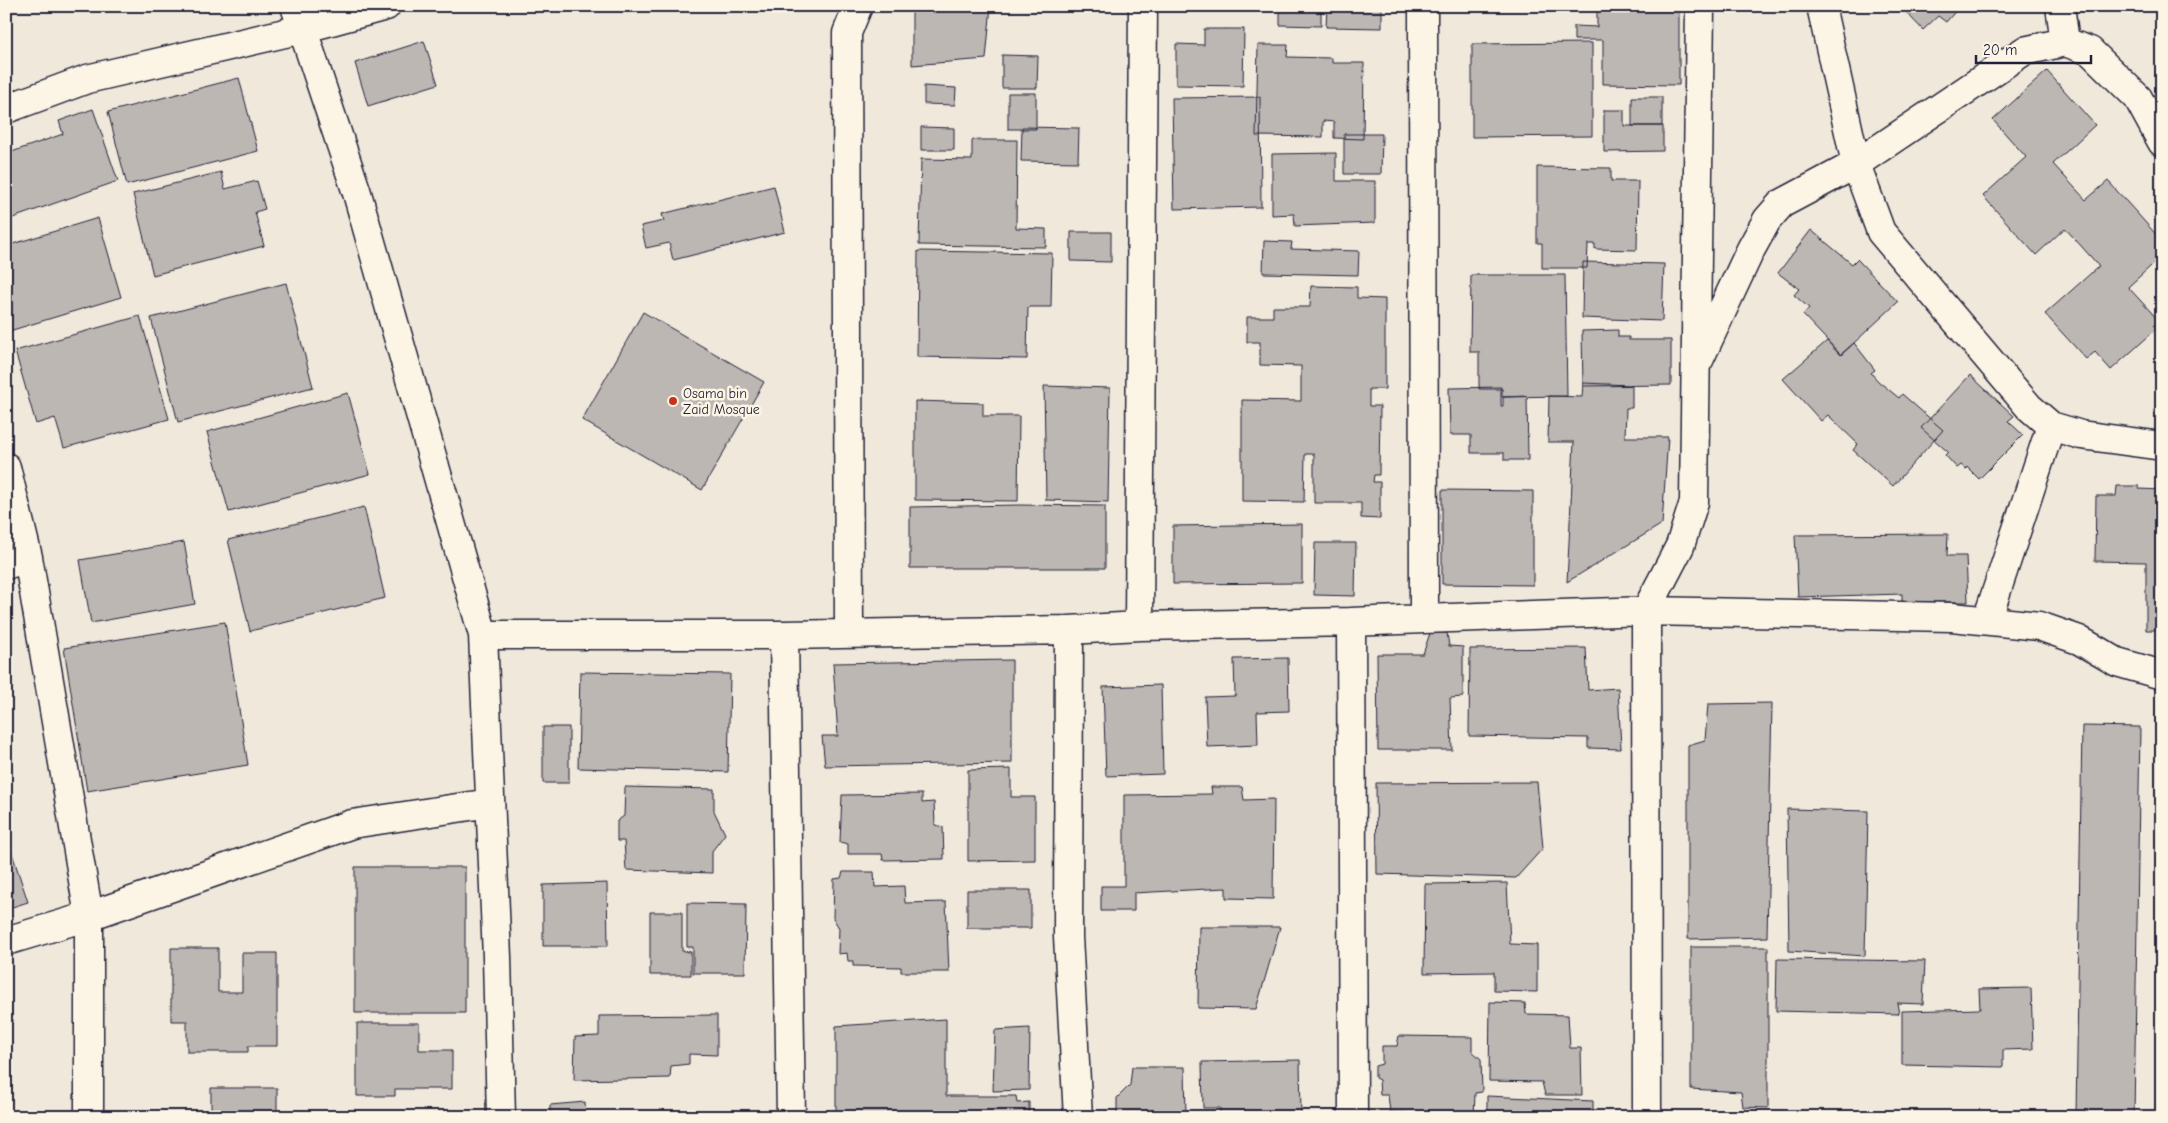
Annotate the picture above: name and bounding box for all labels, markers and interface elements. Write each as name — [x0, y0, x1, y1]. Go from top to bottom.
scale bar — [1976, 32, 2090, 64]
text: 20 m — [1983, 41, 2017, 59]
place label: Osama bin Zaid Mosque — [683, 385, 760, 418]
marker: Osama bin Zaid Mosque — [667, 395, 679, 407]

